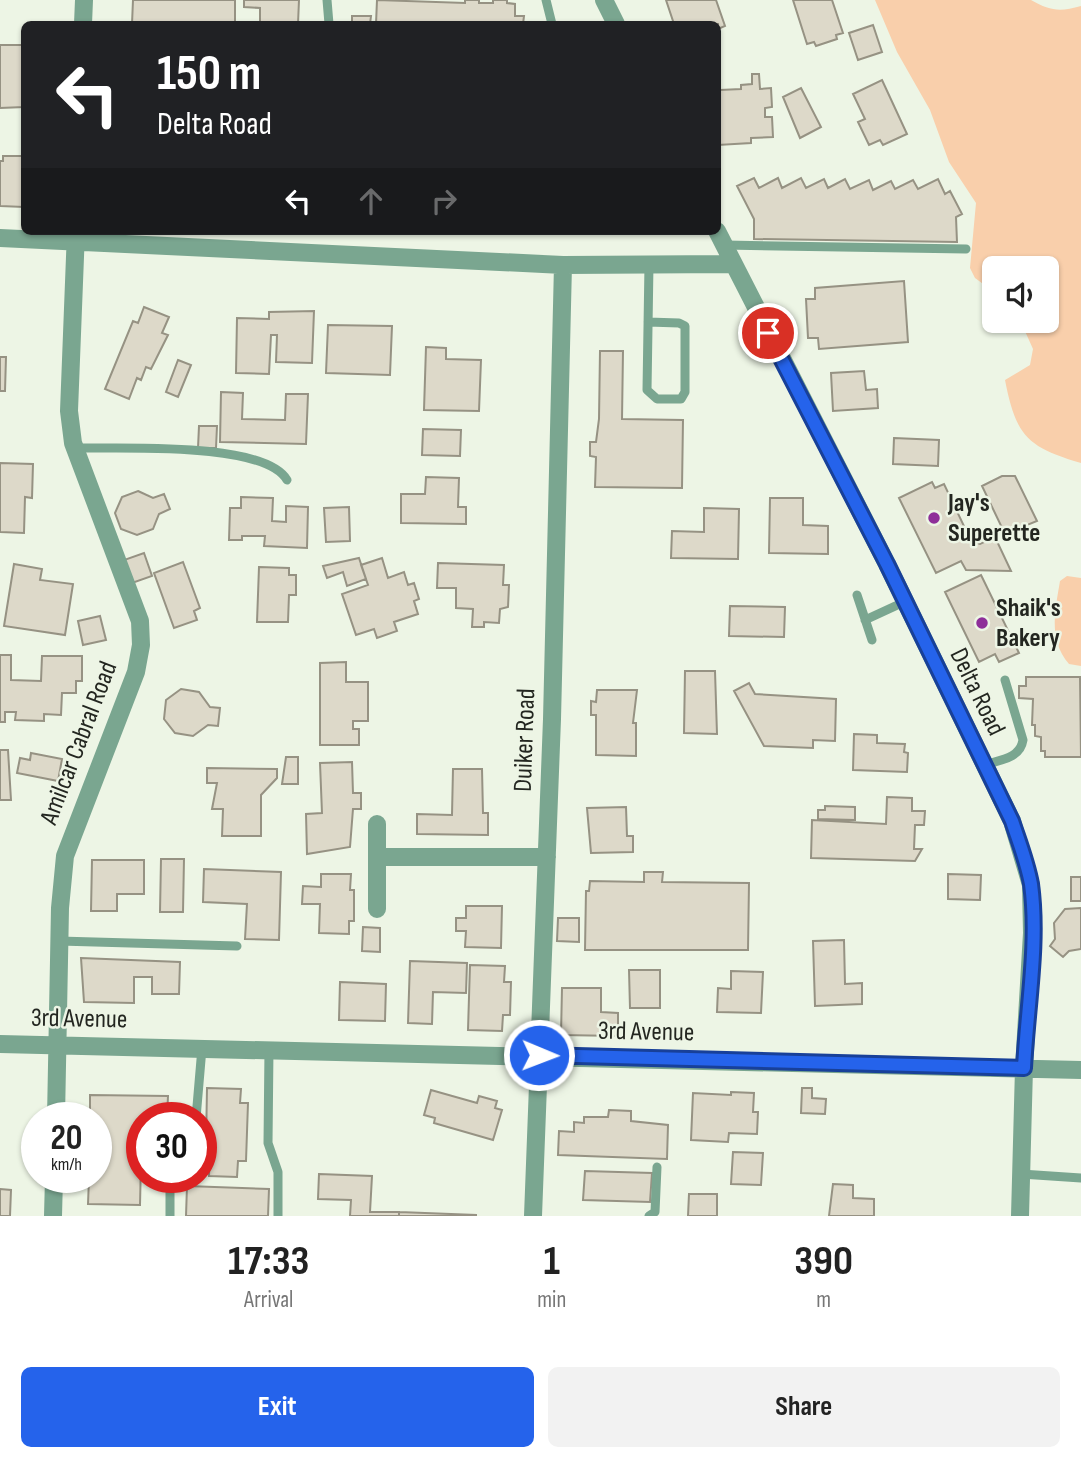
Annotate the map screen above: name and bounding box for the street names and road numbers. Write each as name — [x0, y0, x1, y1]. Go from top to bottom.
street label: Delta Road — [943, 643, 1011, 741]
street label: Amilcar Cabral Road — [33, 657, 124, 830]
street label: Duiker Road — [508, 688, 542, 792]
street label: 3rd Avenue — [30, 1003, 128, 1035]
street label: 3rd Avenue — [597, 1016, 695, 1048]

